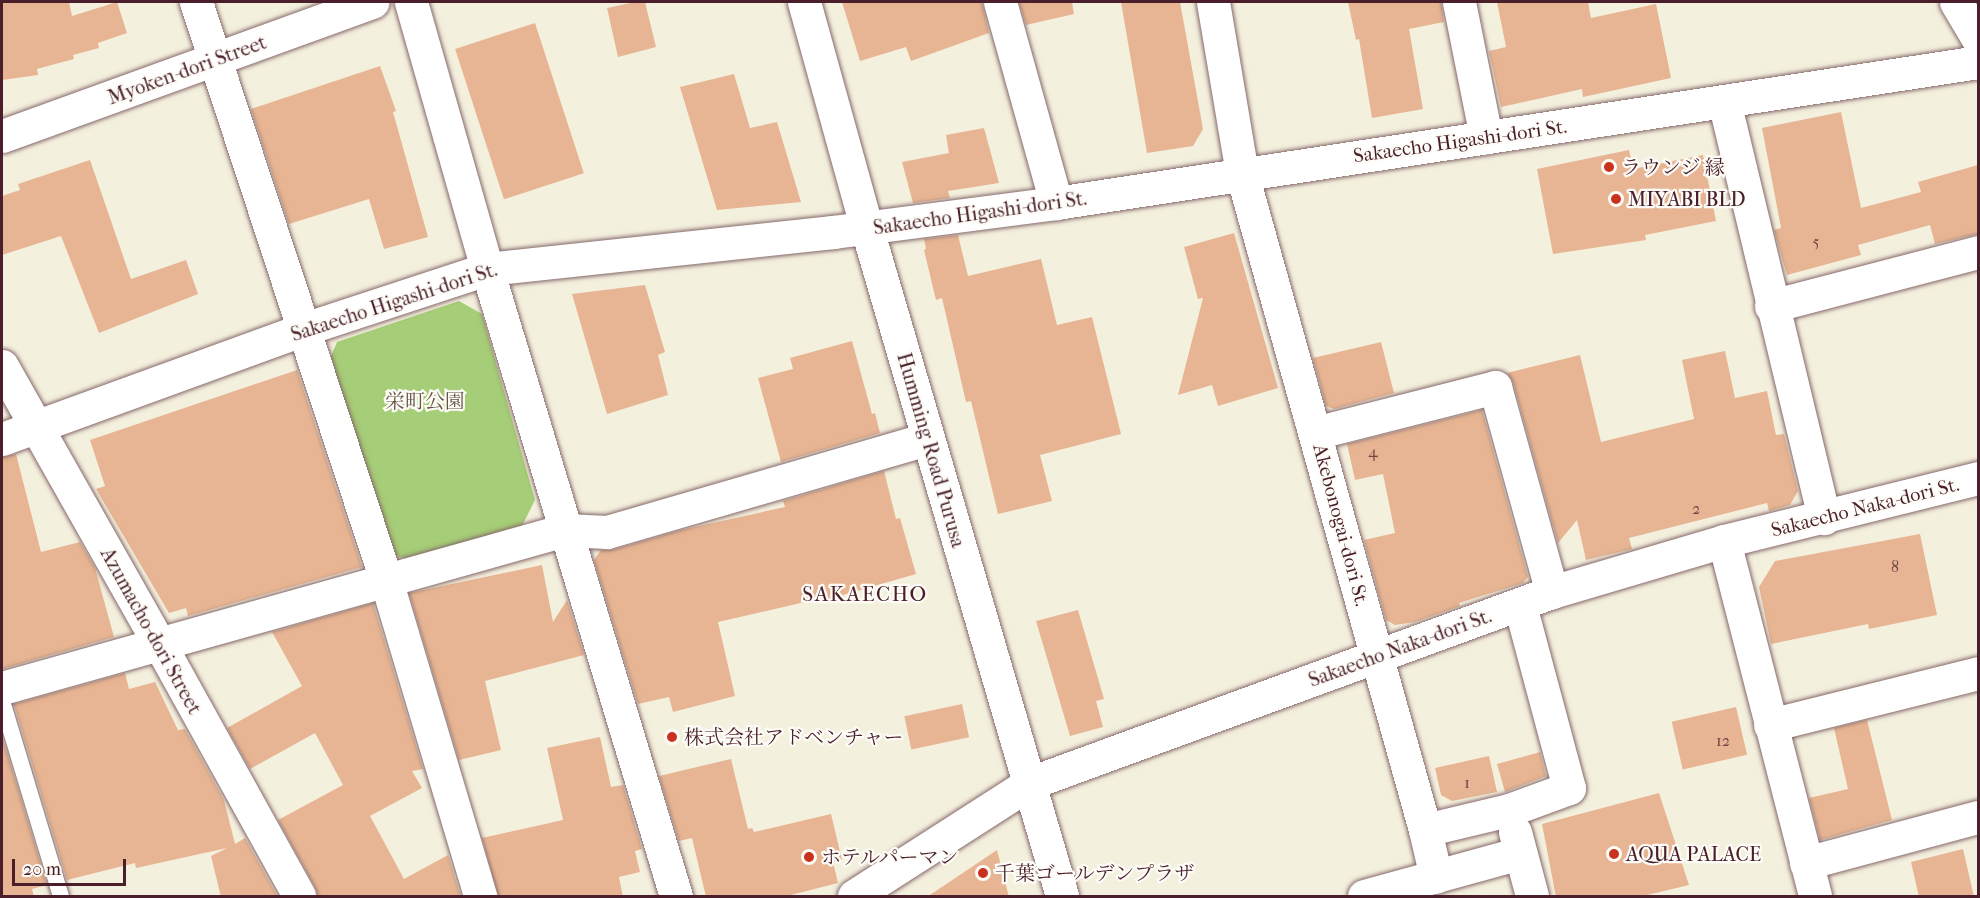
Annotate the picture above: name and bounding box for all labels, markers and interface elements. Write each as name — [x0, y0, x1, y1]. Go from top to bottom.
street label: Myoken-dori Street — [104, 30, 270, 110]
street label: Sakaecho Higashi-dori St. — [1352, 114, 1568, 168]
place label: ラウンジ 縁 — [1621, 155, 1725, 179]
marker: ラウンジ 縁 — [1602, 160, 1616, 174]
street label: Sakaecho Higashi-dori St. — [872, 186, 1088, 240]
place label: MIYABI BLD — [1628, 187, 1746, 211]
marker: MIYABI BLD — [1609, 192, 1623, 206]
house number: 5 — [1813, 232, 1819, 252]
street label: Sakaecho Higashi-dori St. — [288, 257, 500, 347]
street label: Humming Road Purusa — [892, 350, 970, 550]
park label: 栄町公園 — [385, 389, 465, 413]
street label: Akebonogai-dori St. — [1308, 441, 1374, 609]
house number: 4 — [1368, 442, 1378, 462]
street label: Sakaecho Naka-dori St. — [1769, 472, 1961, 542]
house number: 2 — [1692, 499, 1700, 519]
street label: Azumacho-dori Street — [95, 544, 207, 718]
house number: 8 — [1891, 557, 1899, 577]
district label: SAKAECHO — [802, 581, 928, 607]
street label: Sakaecho Naka-dori St. — [1305, 604, 1495, 692]
place label: 株式会社アドベンチャー — [684, 725, 904, 749]
marker: 株式会社アドベンチャー — [665, 730, 679, 744]
house number: 12 — [1716, 731, 1730, 751]
house number: 1 — [1464, 773, 1470, 793]
place label: AQUA PALACE — [1626, 842, 1761, 866]
place label: ホテルパーマン — [821, 845, 961, 869]
scale bar — [15, 847, 129, 885]
marker: AQUA PALACE — [1607, 847, 1621, 861]
marker: ホテルパーマン — [802, 850, 816, 864]
text: 20 m — [23, 859, 61, 880]
place label: 千葉ゴールデンプラザ — [995, 861, 1195, 885]
marker: 千葉ゴールデンプラザ — [976, 866, 990, 880]

